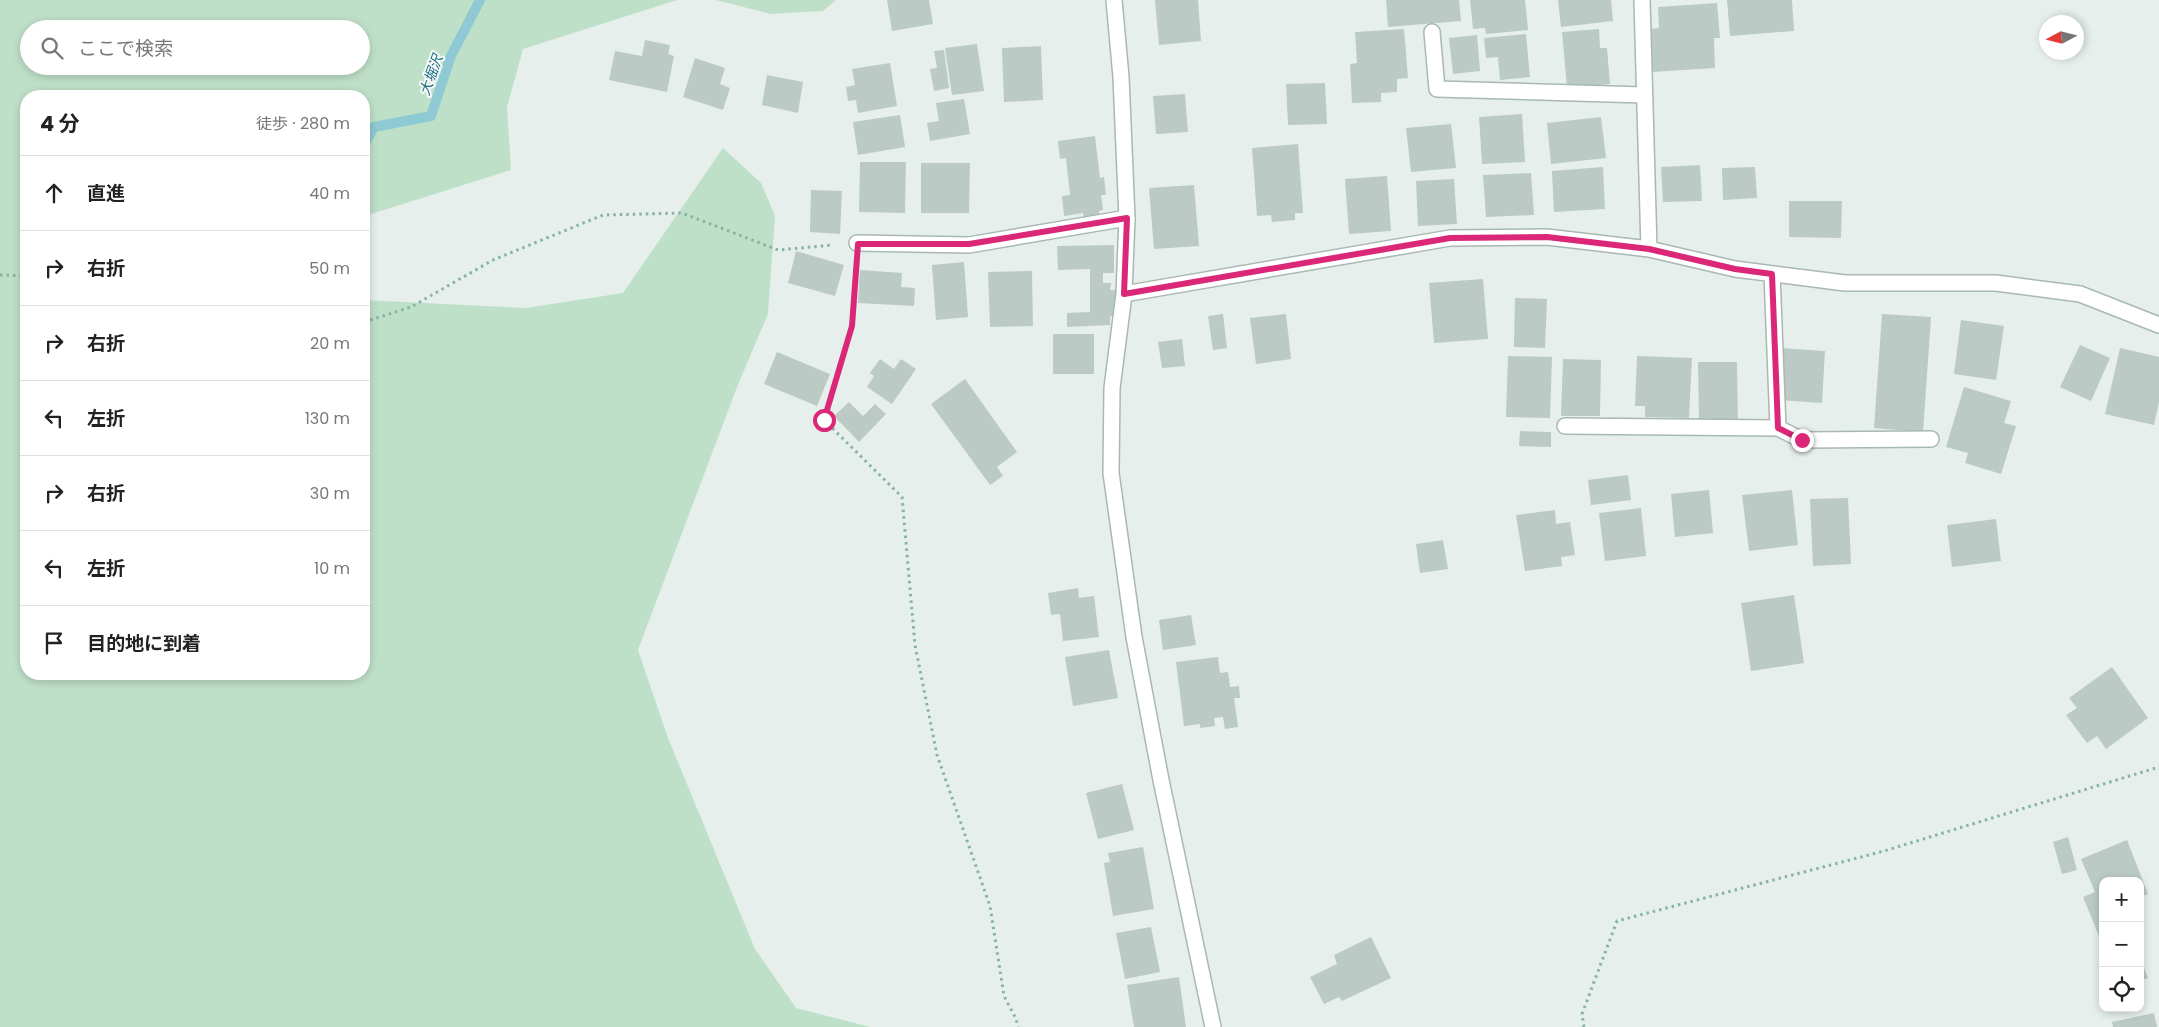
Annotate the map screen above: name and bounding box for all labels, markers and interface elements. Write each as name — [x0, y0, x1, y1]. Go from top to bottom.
north arrow — [2039, 15, 2084, 60]
search box — [20, 20, 370, 75]
icon: search — [38, 34, 66, 62]
text: ここで検索 — [78, 35, 173, 62]
water label: 大堀沢 — [414, 50, 448, 98]
text: 4 分 — [40, 109, 80, 138]
text: 徒歩 · 280 m — [256, 112, 350, 135]
icon: ahead — [40, 179, 68, 207]
text: 直進 — [87, 180, 125, 207]
text: 40 m — [309, 182, 350, 205]
icon: right — [40, 254, 68, 282]
text: 右折 — [87, 255, 125, 282]
text: 50 m — [309, 257, 350, 280]
icon: right — [40, 329, 68, 357]
text: 右折 — [87, 330, 125, 357]
text: 20 m — [310, 332, 350, 355]
icon: left — [40, 404, 68, 432]
text: 左折 — [87, 405, 125, 432]
text: 130 m — [305, 407, 350, 430]
route start — [813, 409, 836, 432]
route end — [1791, 429, 1814, 452]
icon: right — [40, 479, 68, 507]
text: 右折 — [87, 480, 125, 507]
text: 30 m — [310, 482, 350, 505]
icon: left — [40, 554, 68, 582]
text: 左折 — [87, 555, 125, 582]
text: 10 m — [314, 557, 350, 580]
icon: arrive — [40, 629, 68, 657]
text: 目的地に到着 — [87, 630, 201, 657]
map controls — [2099, 877, 2144, 1012]
button: + — [2099, 877, 2144, 922]
button: − — [2099, 922, 2144, 967]
button: locate — [2099, 967, 2144, 1012]

